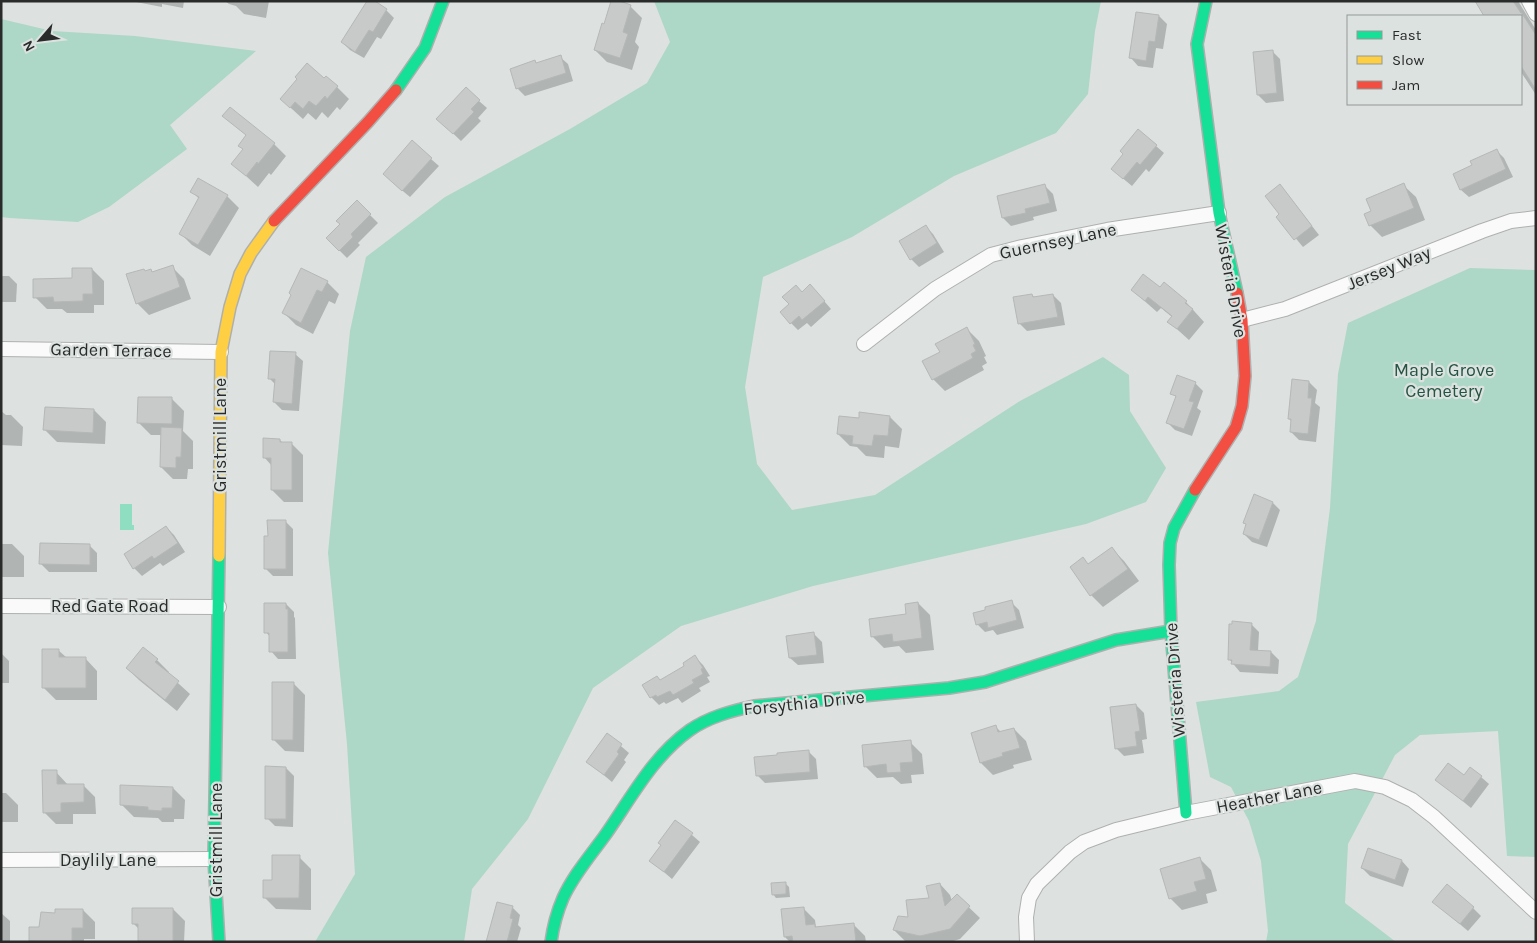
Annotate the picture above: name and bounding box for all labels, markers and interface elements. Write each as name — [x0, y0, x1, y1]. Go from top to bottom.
north arrow — [15, 15, 65, 65]
legend — [1347, 15, 1522, 105]
text: Fast — [1392, 26, 1422, 44]
text: N — [19, 37, 39, 54]
text: Slow — [1392, 51, 1424, 69]
text: Jam — [1392, 76, 1420, 94]
street label: Guernsey Lane — [998, 218, 1118, 264]
street label: Wisteria Drive — [1210, 222, 1252, 340]
street label: Jersey Way — [1344, 241, 1435, 295]
street label: Garden Terrace — [50, 338, 172, 362]
park label: Maple Grove Cemetery — [1394, 359, 1494, 402]
street label: Gristmill Lane — [209, 378, 231, 492]
street label: Red Gate Road — [51, 595, 169, 617]
street label: Wisteria Drive — [1160, 622, 1190, 738]
street label: Forsythia Drive — [742, 686, 866, 720]
street label: Heather Lane — [1214, 776, 1324, 818]
street label: Gristmill Lane — [205, 783, 227, 897]
street label: Daylily Lane — [60, 849, 156, 871]

